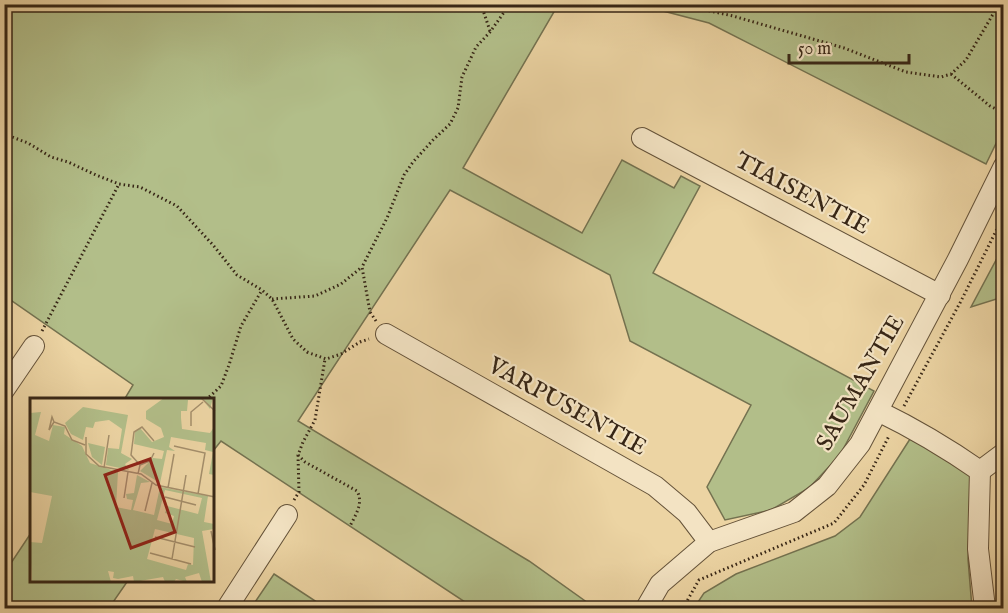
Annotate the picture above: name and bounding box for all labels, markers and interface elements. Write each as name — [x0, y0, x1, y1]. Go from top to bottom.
scale bar — [789, 27, 909, 65]
text: 50 m — [798, 38, 831, 61]
street label: TIAISENTIE — [729, 145, 875, 243]
street label: SAUMANTIE — [810, 309, 912, 457]
street label: VARPUSENTIE — [481, 350, 652, 463]
inset map — [30, 398, 214, 583]

